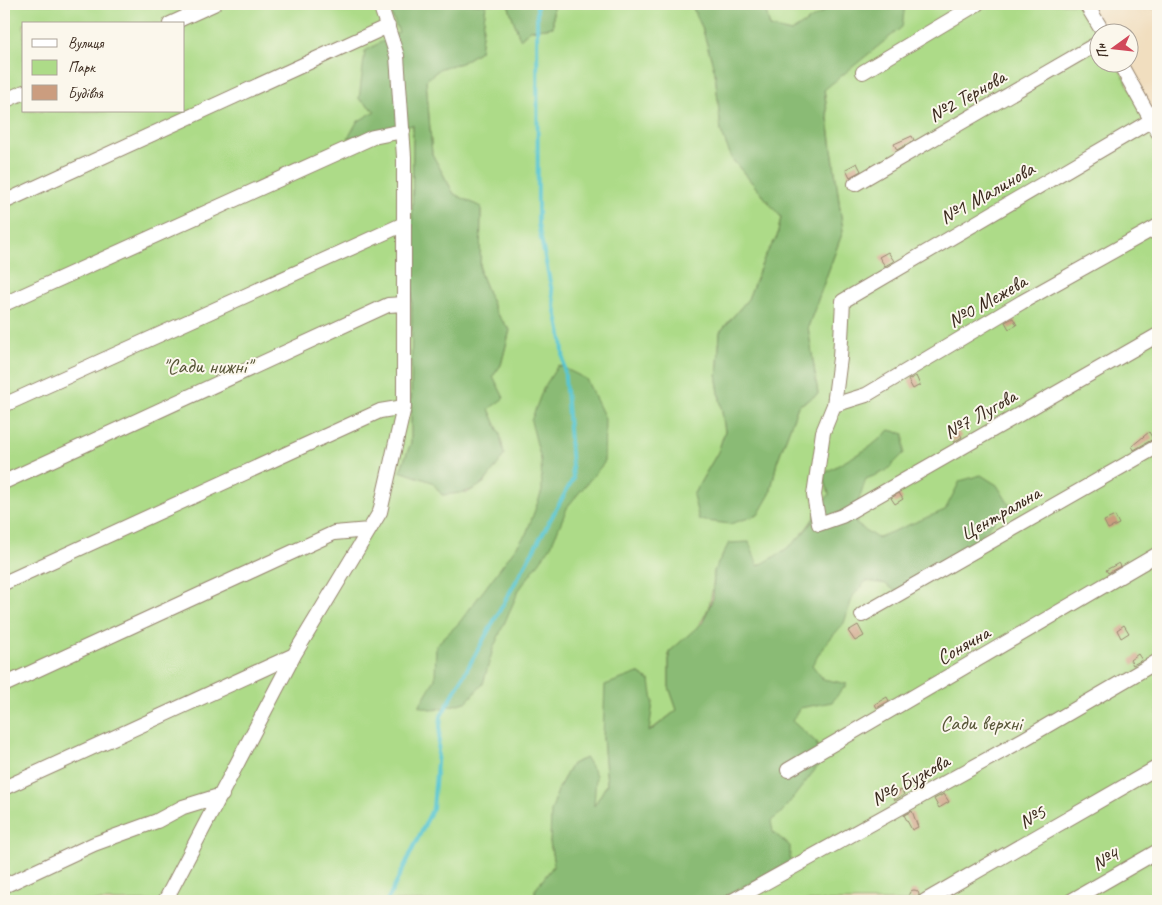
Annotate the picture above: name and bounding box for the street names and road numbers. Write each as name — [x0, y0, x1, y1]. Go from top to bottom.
street label: №2 Тернова — [924, 62, 1012, 128]
street label: №1 Малинова — [935, 155, 1041, 230]
street label: №0 Межева — [943, 267, 1033, 334]
street label: №7 Лугова — [939, 382, 1023, 445]
street label: Центральна — [955, 478, 1047, 546]
street label: Сонячна — [932, 618, 996, 671]
street label: №6 Бузкова — [866, 747, 956, 813]
street label: №5 — [1014, 798, 1051, 835]
street label: №4 — [1087, 840, 1125, 877]

